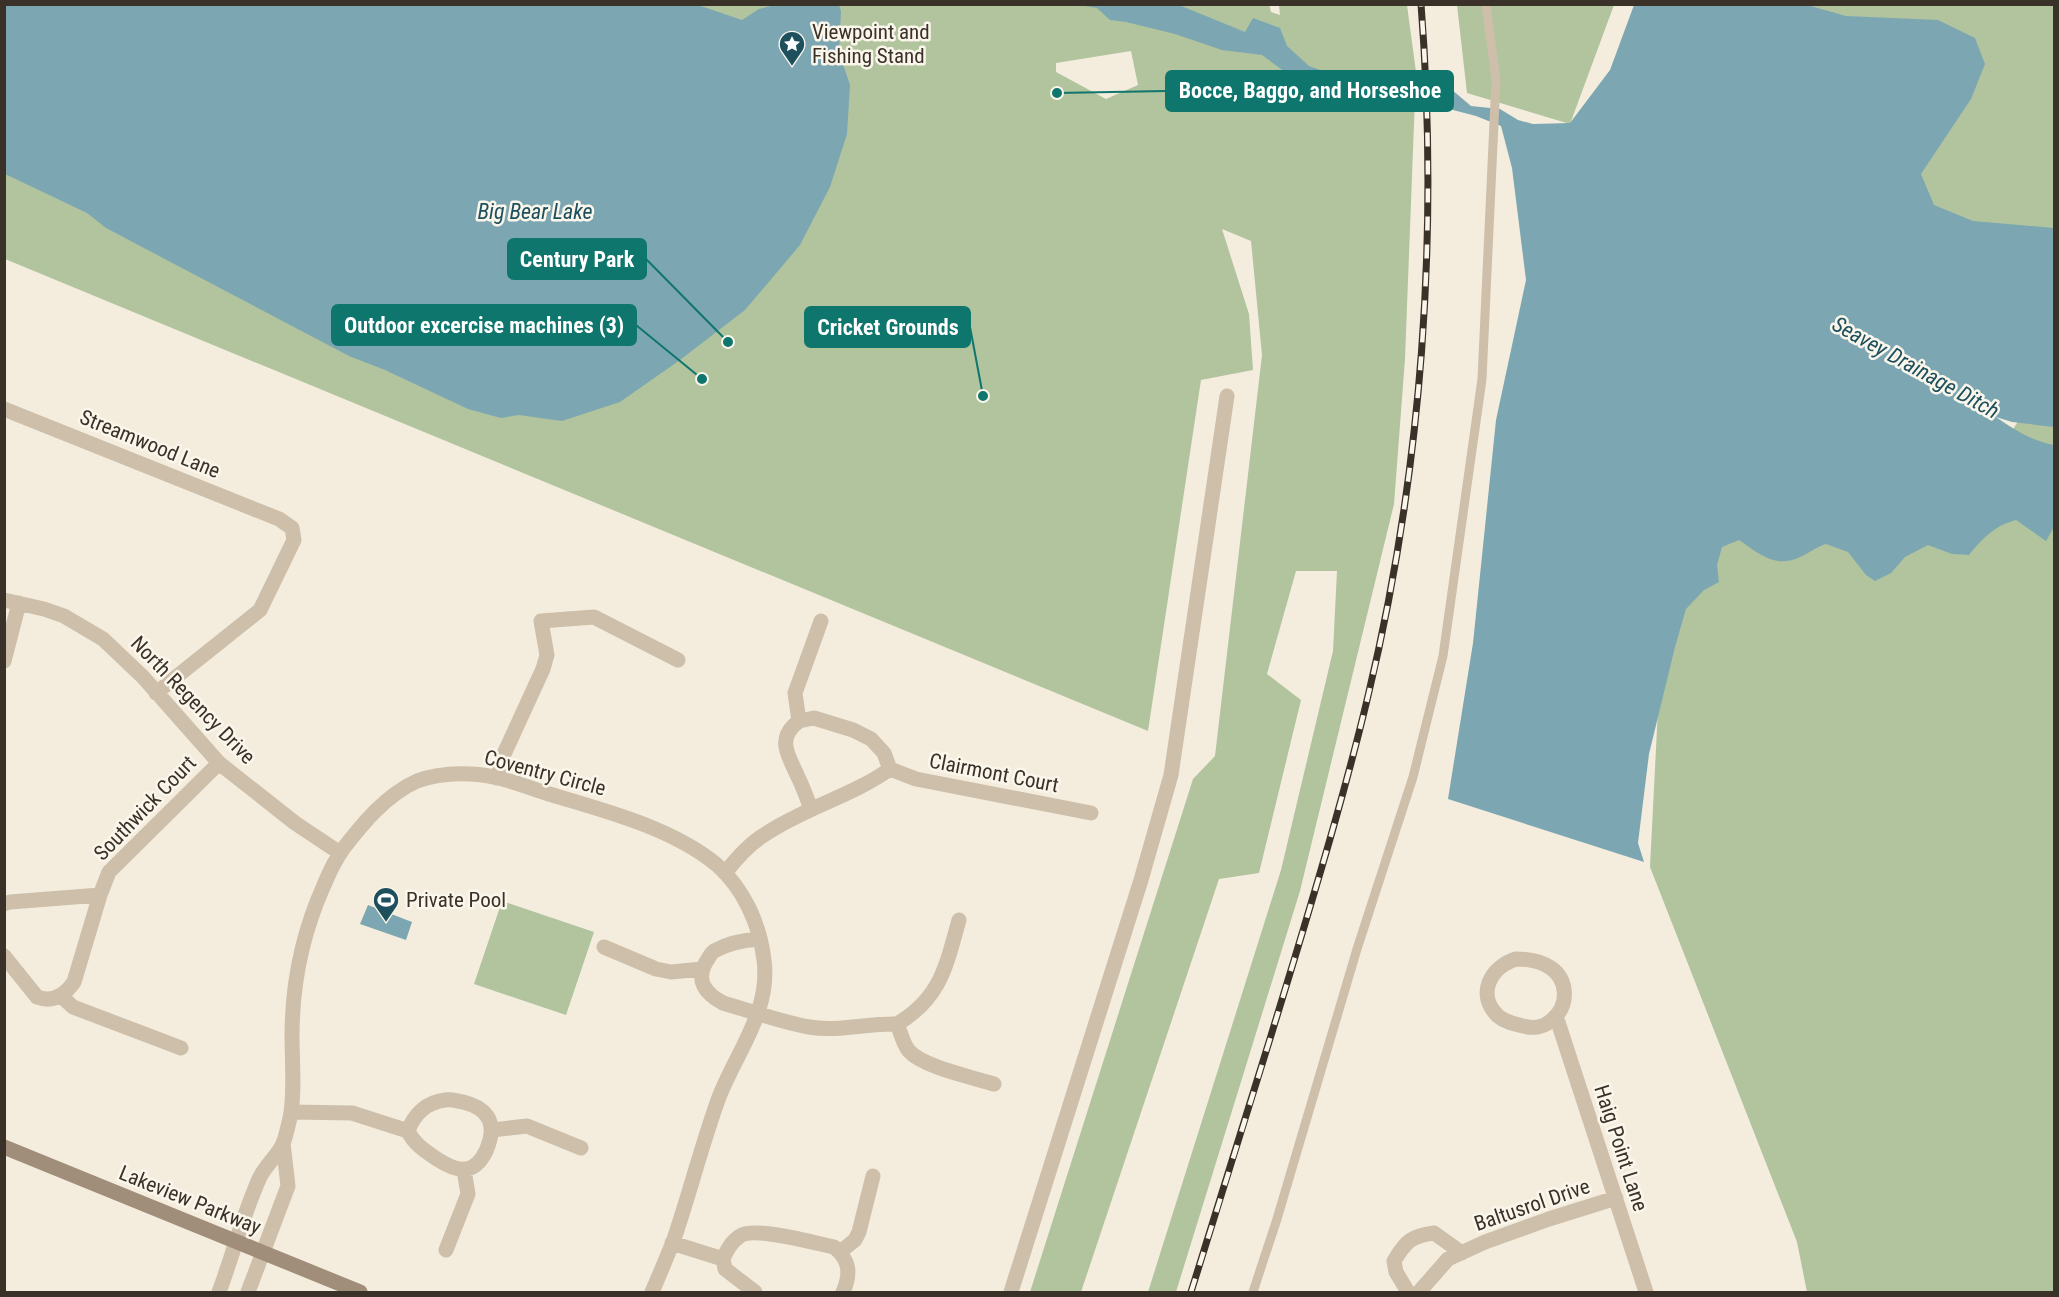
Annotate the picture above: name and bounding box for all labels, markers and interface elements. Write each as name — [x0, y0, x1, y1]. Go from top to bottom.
place label: Viewpoint and Fishing Stand — [812, 20, 930, 68]
place icon: Viewpoint and Fishing Stand — [777, 29, 807, 67]
callout: Bocce, Baggo, and Horseshoe — [1166, 71, 1453, 111]
text: Bocce, Baggo, and Horseshoe — [1179, 78, 1441, 103]
water label: Big Bear Lake — [477, 199, 593, 224]
callout: Century Park — [508, 239, 646, 279]
text: Century Park — [520, 247, 635, 272]
callout: Outdoor excercise machines (3) — [332, 305, 636, 345]
callout: Cricket Grounds — [805, 307, 970, 347]
water label: Seavey Drainage Ditch — [1828, 311, 2004, 424]
text: Outdoor excercise machines (3) — [344, 313, 624, 338]
text: Cricket Grounds — [817, 315, 959, 340]
street label: Streamwood Lane — [76, 405, 224, 483]
street label: North Regency Drive — [126, 631, 260, 769]
street label: Coventry Circle — [482, 745, 609, 801]
street label: Clairmont Court — [927, 749, 1061, 797]
street label: Southwick Court — [89, 751, 201, 865]
sports icon: Private Pool — [371, 885, 401, 923]
place label: Private Pool — [406, 888, 506, 912]
street label: Haig Point Lane — [1589, 1082, 1653, 1214]
street label: Lakeview Parkway — [116, 1161, 265, 1239]
street label: Baltusrol Drive — [1471, 1174, 1593, 1236]

